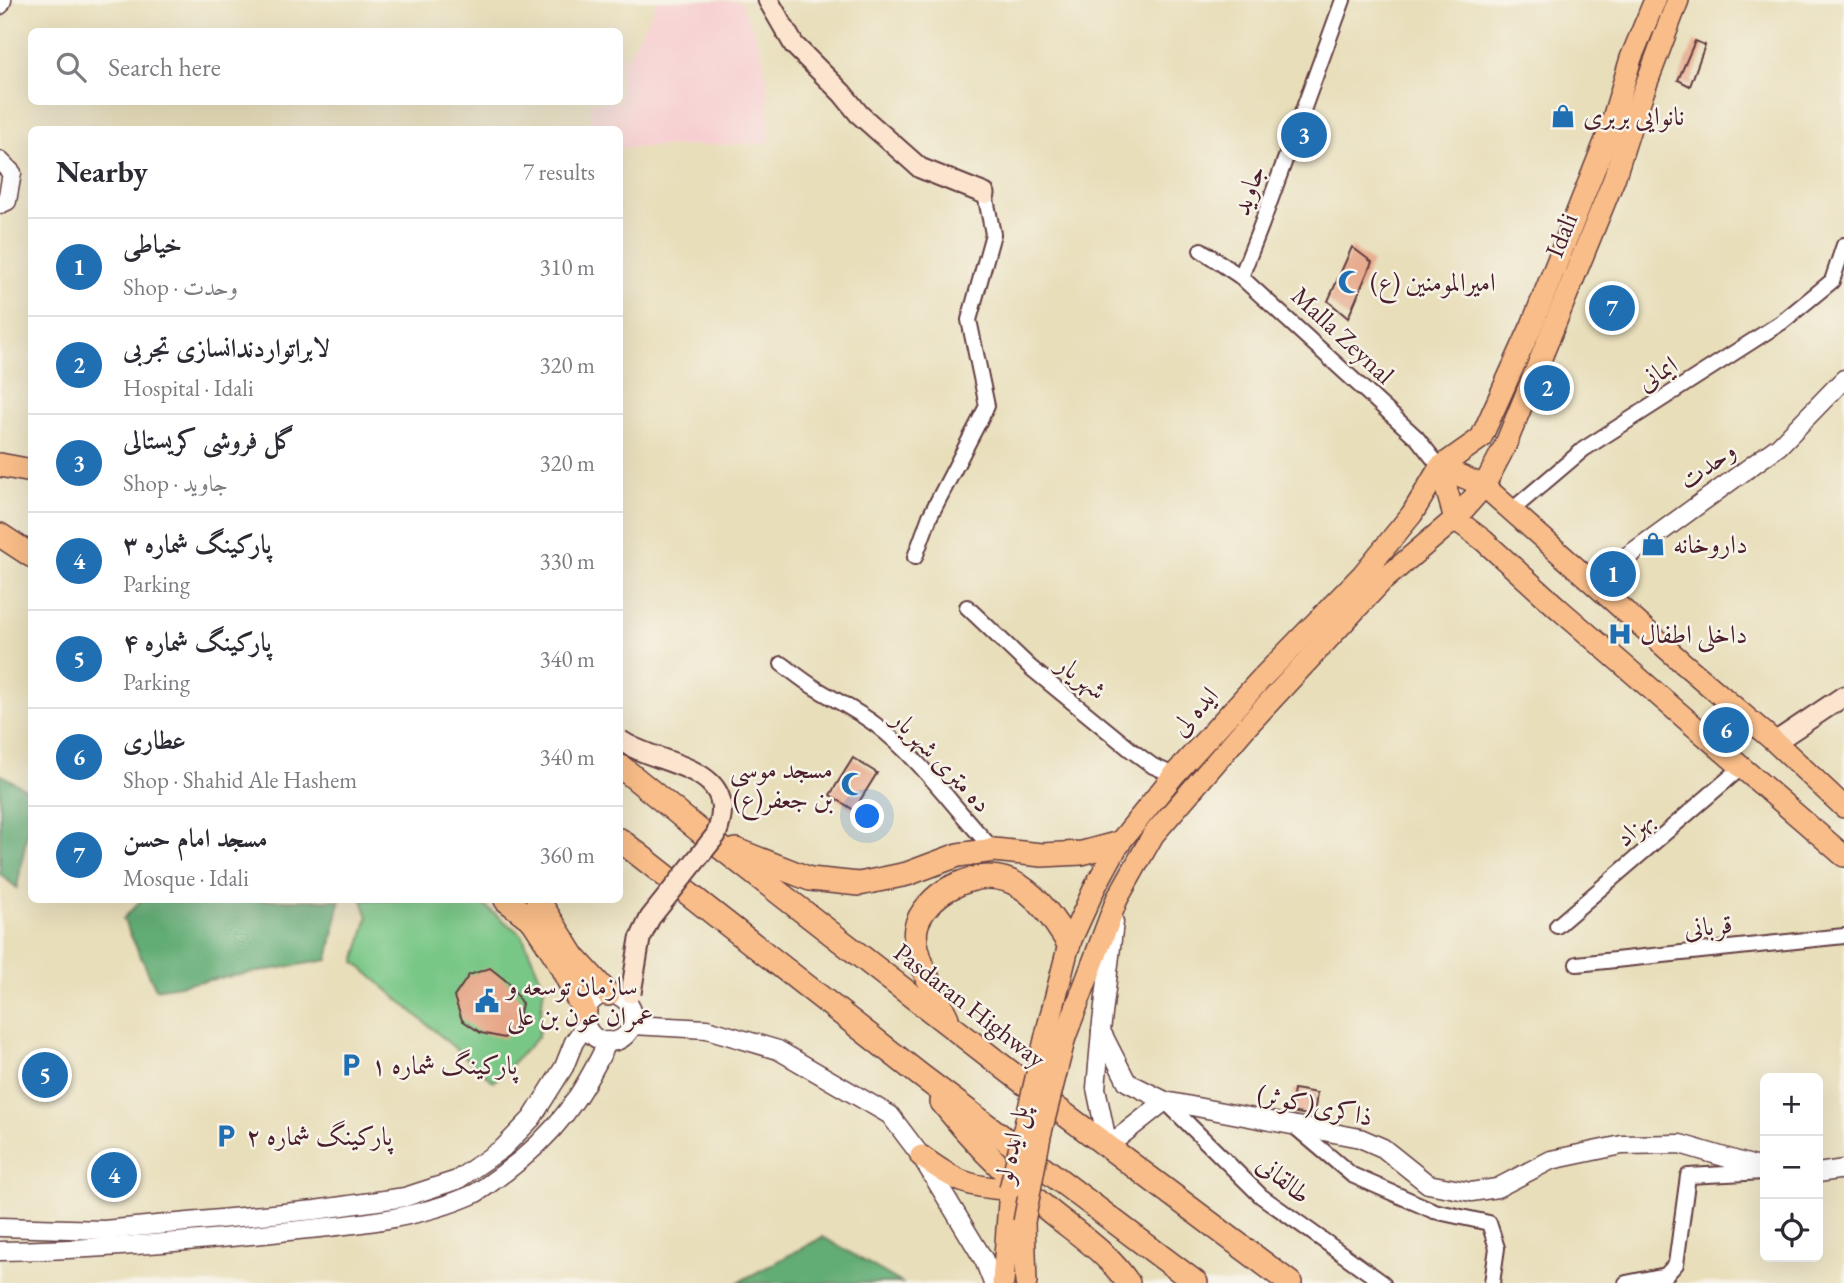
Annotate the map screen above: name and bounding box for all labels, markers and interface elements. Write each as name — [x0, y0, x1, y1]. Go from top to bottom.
search box — [28, 28, 623, 105]
icon: search — [52, 48, 90, 86]
text: Search here — [108, 50, 221, 84]
place label: نانوایی بربری — [1583, 99, 1684, 133]
shop icon: نانوایی بربری — [1549, 102, 1577, 130]
pin: 3 — [1281, 109, 1327, 161]
text: Nearby — [56, 152, 148, 191]
text: 7 results — [523, 157, 595, 187]
street label: جاوید — [1223, 160, 1273, 220]
street label: Idali — [1537, 208, 1585, 262]
text: خیاطی — [123, 227, 182, 261]
text: 1 — [73, 252, 85, 282]
text: 310 m — [539, 252, 595, 282]
place label: امیرالمومنین (ع) — [1370, 265, 1496, 304]
mosque icon: امیرالمومنین (ع) — [1336, 268, 1364, 296]
text: Shop · وحدت — [123, 272, 238, 302]
street label: Malla Zeynal — [1284, 279, 1402, 391]
pin: 7 — [1589, 282, 1635, 334]
text: لابراتواردندانسازی تجربی — [123, 331, 330, 365]
street label: ایمانی — [1630, 347, 1684, 399]
text: 2 — [73, 350, 85, 380]
text: 320 m — [539, 350, 595, 380]
pin: 2 — [1524, 362, 1570, 414]
text: Hospital · Idali — [123, 373, 254, 403]
text: گل فروشی کریستالی — [123, 423, 295, 457]
street label: وحدت — [1672, 433, 1742, 497]
text: 3 — [73, 448, 85, 478]
text: 320 m — [539, 448, 595, 478]
text: Shop · جاوید — [123, 468, 228, 498]
text: پارکینگ شماره ۳ — [123, 527, 271, 561]
place label: داروخانه — [1673, 527, 1748, 561]
shop icon: داروخانه — [1639, 530, 1667, 558]
text: 4 — [73, 546, 85, 576]
text: 330 m — [539, 546, 595, 576]
pin: 1 — [1590, 548, 1636, 600]
text: Parking — [123, 569, 190, 599]
place label: داخلی اطفال — [1640, 617, 1747, 653]
hospital icon: داخلی اطفال — [1606, 620, 1634, 648]
text: پارکینگ شماره ۴ — [123, 625, 271, 659]
text: 5 — [73, 644, 85, 674]
text: 340 m — [539, 644, 595, 674]
street label: شهریار — [1048, 645, 1114, 707]
text: Parking — [123, 667, 190, 697]
street label: ایده لی — [1163, 679, 1225, 743]
street label: ده متری شهریار — [882, 700, 999, 820]
pin: 6 — [1703, 704, 1749, 756]
text: عطاری — [123, 723, 186, 757]
text: 6 — [73, 742, 85, 772]
text: 340 m — [539, 742, 595, 772]
place label: مسجد موسی بن جعفر(ع) — [730, 752, 833, 821]
text: Shop · Shahid Ale Hashem — [123, 765, 357, 795]
mosque icon: مسجد موسی بن جعفر(ع) — [839, 770, 867, 798]
your location — [850, 799, 884, 833]
street label: بهزاد — [1608, 802, 1660, 854]
text: مسجد امام حسن — [123, 821, 268, 855]
text: 7 — [73, 840, 85, 870]
text: 360 m — [539, 840, 595, 870]
text: Mosque · Idali — [123, 863, 249, 893]
street label: قربانی — [1682, 907, 1734, 945]
street label: Pasdaran Highway — [887, 935, 1053, 1075]
place label: سازمان توسعه و عمران عون بن علی — [504, 969, 653, 1035]
public building icon: سازمان توسعه و عمران عون بن علی — [473, 987, 501, 1015]
place label: پارکینگ شماره ۱ — [371, 1048, 518, 1084]
pin: 5 — [22, 1049, 68, 1101]
parking icon: پارکینگ شماره ۱ — [337, 1051, 365, 1079]
map controls — [1760, 1073, 1823, 1262]
button: + — [1760, 1073, 1823, 1136]
street label: ذاکری(کوثر) — [1254, 1076, 1376, 1134]
street label: پل ایده لو — [986, 1101, 1038, 1189]
place label: پارکینگ شماره ۲ — [246, 1119, 393, 1155]
parking icon: پارکینگ شماره ۲ — [212, 1122, 240, 1150]
button: − — [1760, 1136, 1823, 1199]
street label: طالقانی — [1250, 1147, 1318, 1211]
pin: 4 — [91, 1149, 137, 1201]
button: locate — [1760, 1199, 1823, 1262]

